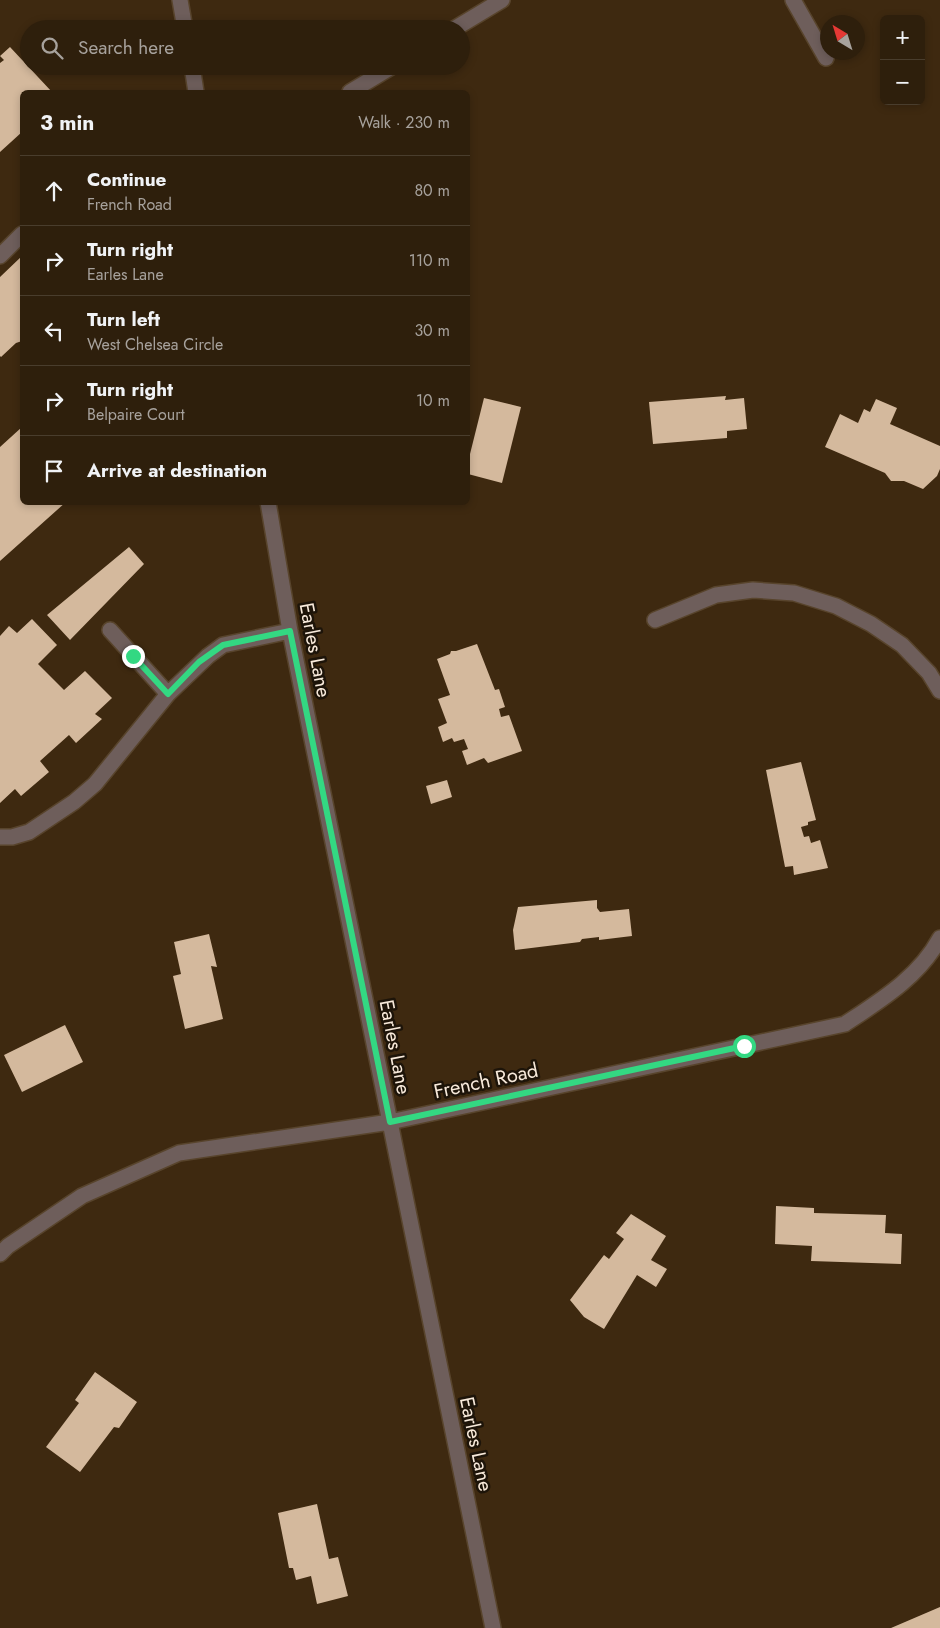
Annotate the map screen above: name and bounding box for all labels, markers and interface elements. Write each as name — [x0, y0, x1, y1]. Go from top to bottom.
north arrow — [820, 15, 865, 60]
map controls — [880, 15, 925, 105]
button: + — [880, 15, 925, 60]
search box — [20, 20, 470, 75]
icon: search — [38, 34, 66, 62]
text: Search here — [78, 34, 174, 61]
button: − — [880, 60, 925, 105]
text: 3 min — [40, 108, 94, 138]
text: Walk · 230 m — [358, 111, 450, 134]
text: Continue — [87, 166, 166, 193]
icon: ahead — [40, 177, 68, 205]
text: 80 m — [414, 179, 450, 202]
text: French Road — [87, 193, 172, 216]
text: Turn right — [87, 236, 173, 263]
icon: right — [40, 247, 68, 275]
text: 110 m — [409, 249, 450, 272]
text: Earles Lane — [87, 263, 164, 286]
text: Turn left — [87, 306, 160, 333]
icon: left — [40, 317, 68, 345]
text: 30 m — [414, 319, 450, 342]
text: West Chelsea Circle — [87, 333, 223, 356]
text: Turn right — [87, 376, 173, 403]
icon: right — [40, 387, 68, 415]
text: 10 m — [416, 389, 450, 412]
text: Belpaire Court — [87, 403, 185, 426]
icon: arrive — [40, 457, 68, 485]
text: Arrive at destination — [87, 457, 267, 484]
street label: Earles Lane — [292, 600, 338, 700]
route end — [122, 645, 145, 668]
street label: Earles Lane — [372, 997, 418, 1097]
route start — [733, 1035, 756, 1058]
street label: French Road — [431, 1056, 541, 1106]
street label: Earles Lane — [452, 1394, 500, 1494]

